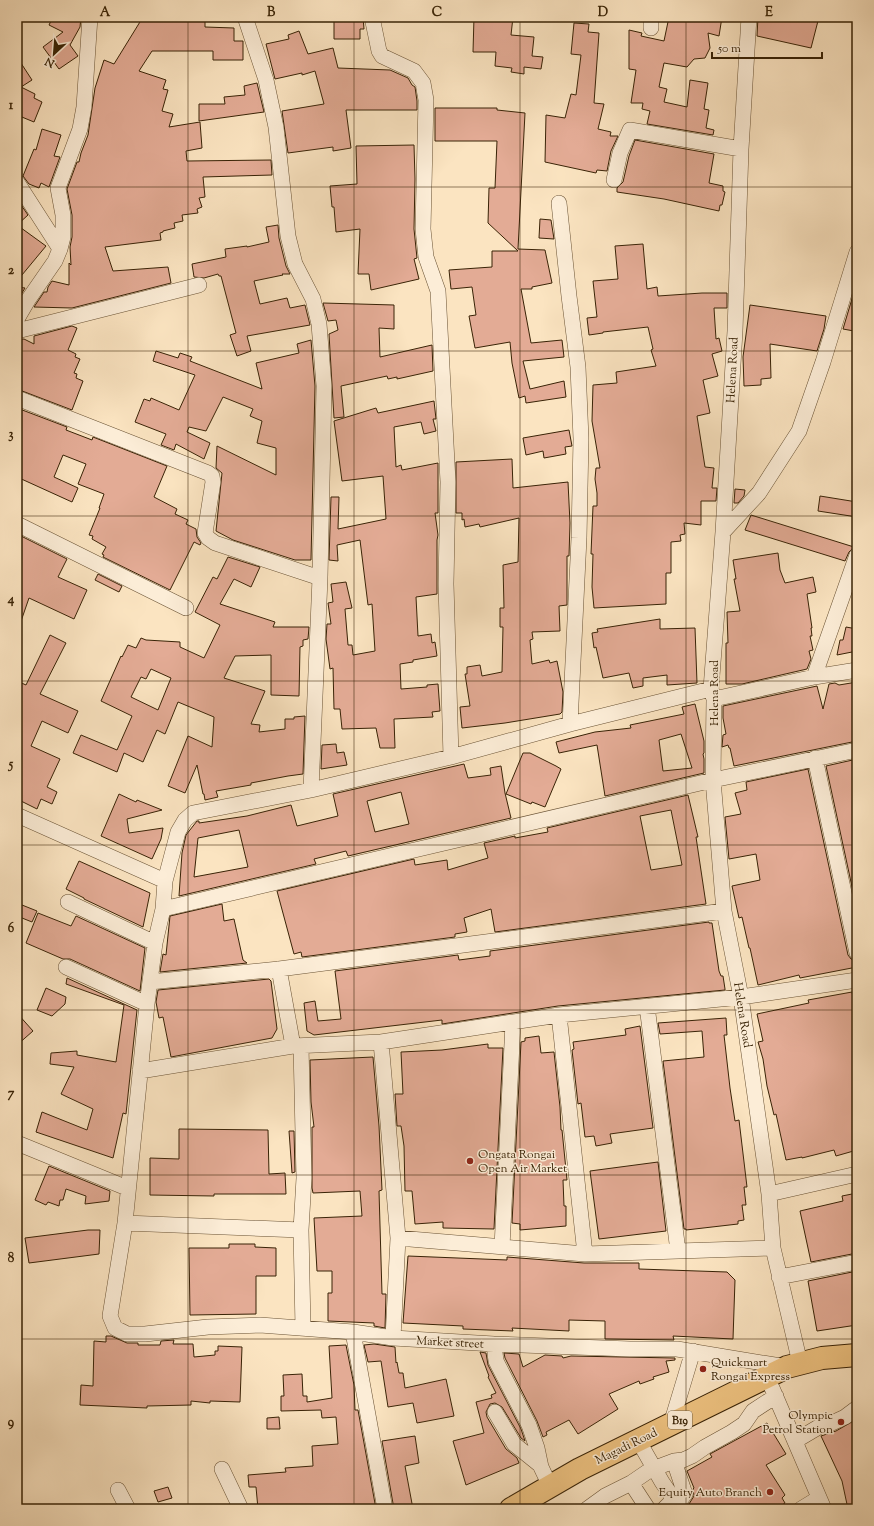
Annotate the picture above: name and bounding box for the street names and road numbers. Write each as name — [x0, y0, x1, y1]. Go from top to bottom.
street label: Helena Road — [722, 336, 744, 403]
street label: Helena Road — [706, 660, 724, 726]
street label: Helena Road — [728, 981, 756, 1049]
street label: Market street — [416, 1332, 484, 1354]
road number: B19 — [668, 1411, 692, 1429]
street label: Magadi Road — [592, 1424, 661, 1470]

